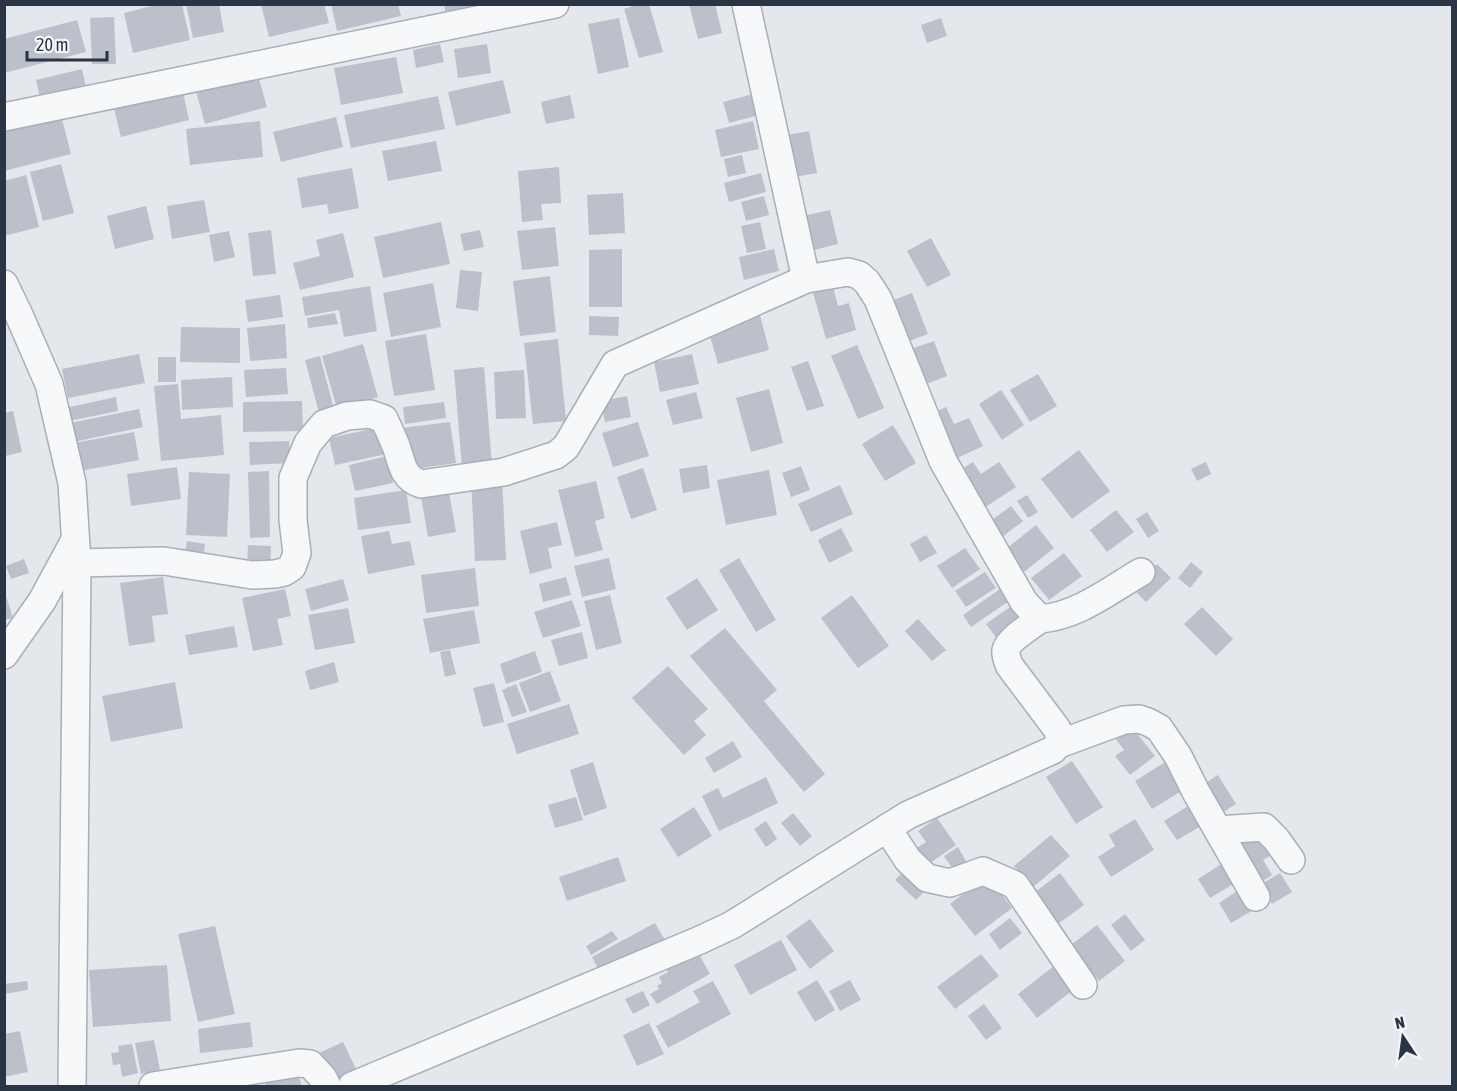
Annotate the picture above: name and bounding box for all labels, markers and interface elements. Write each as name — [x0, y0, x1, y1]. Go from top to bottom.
scale bar — [27, 24, 106, 62]
text: 20 m — [36, 34, 68, 55]
north arrow — [1373, 1007, 1433, 1067]
text: N — [1393, 1013, 1406, 1032]

